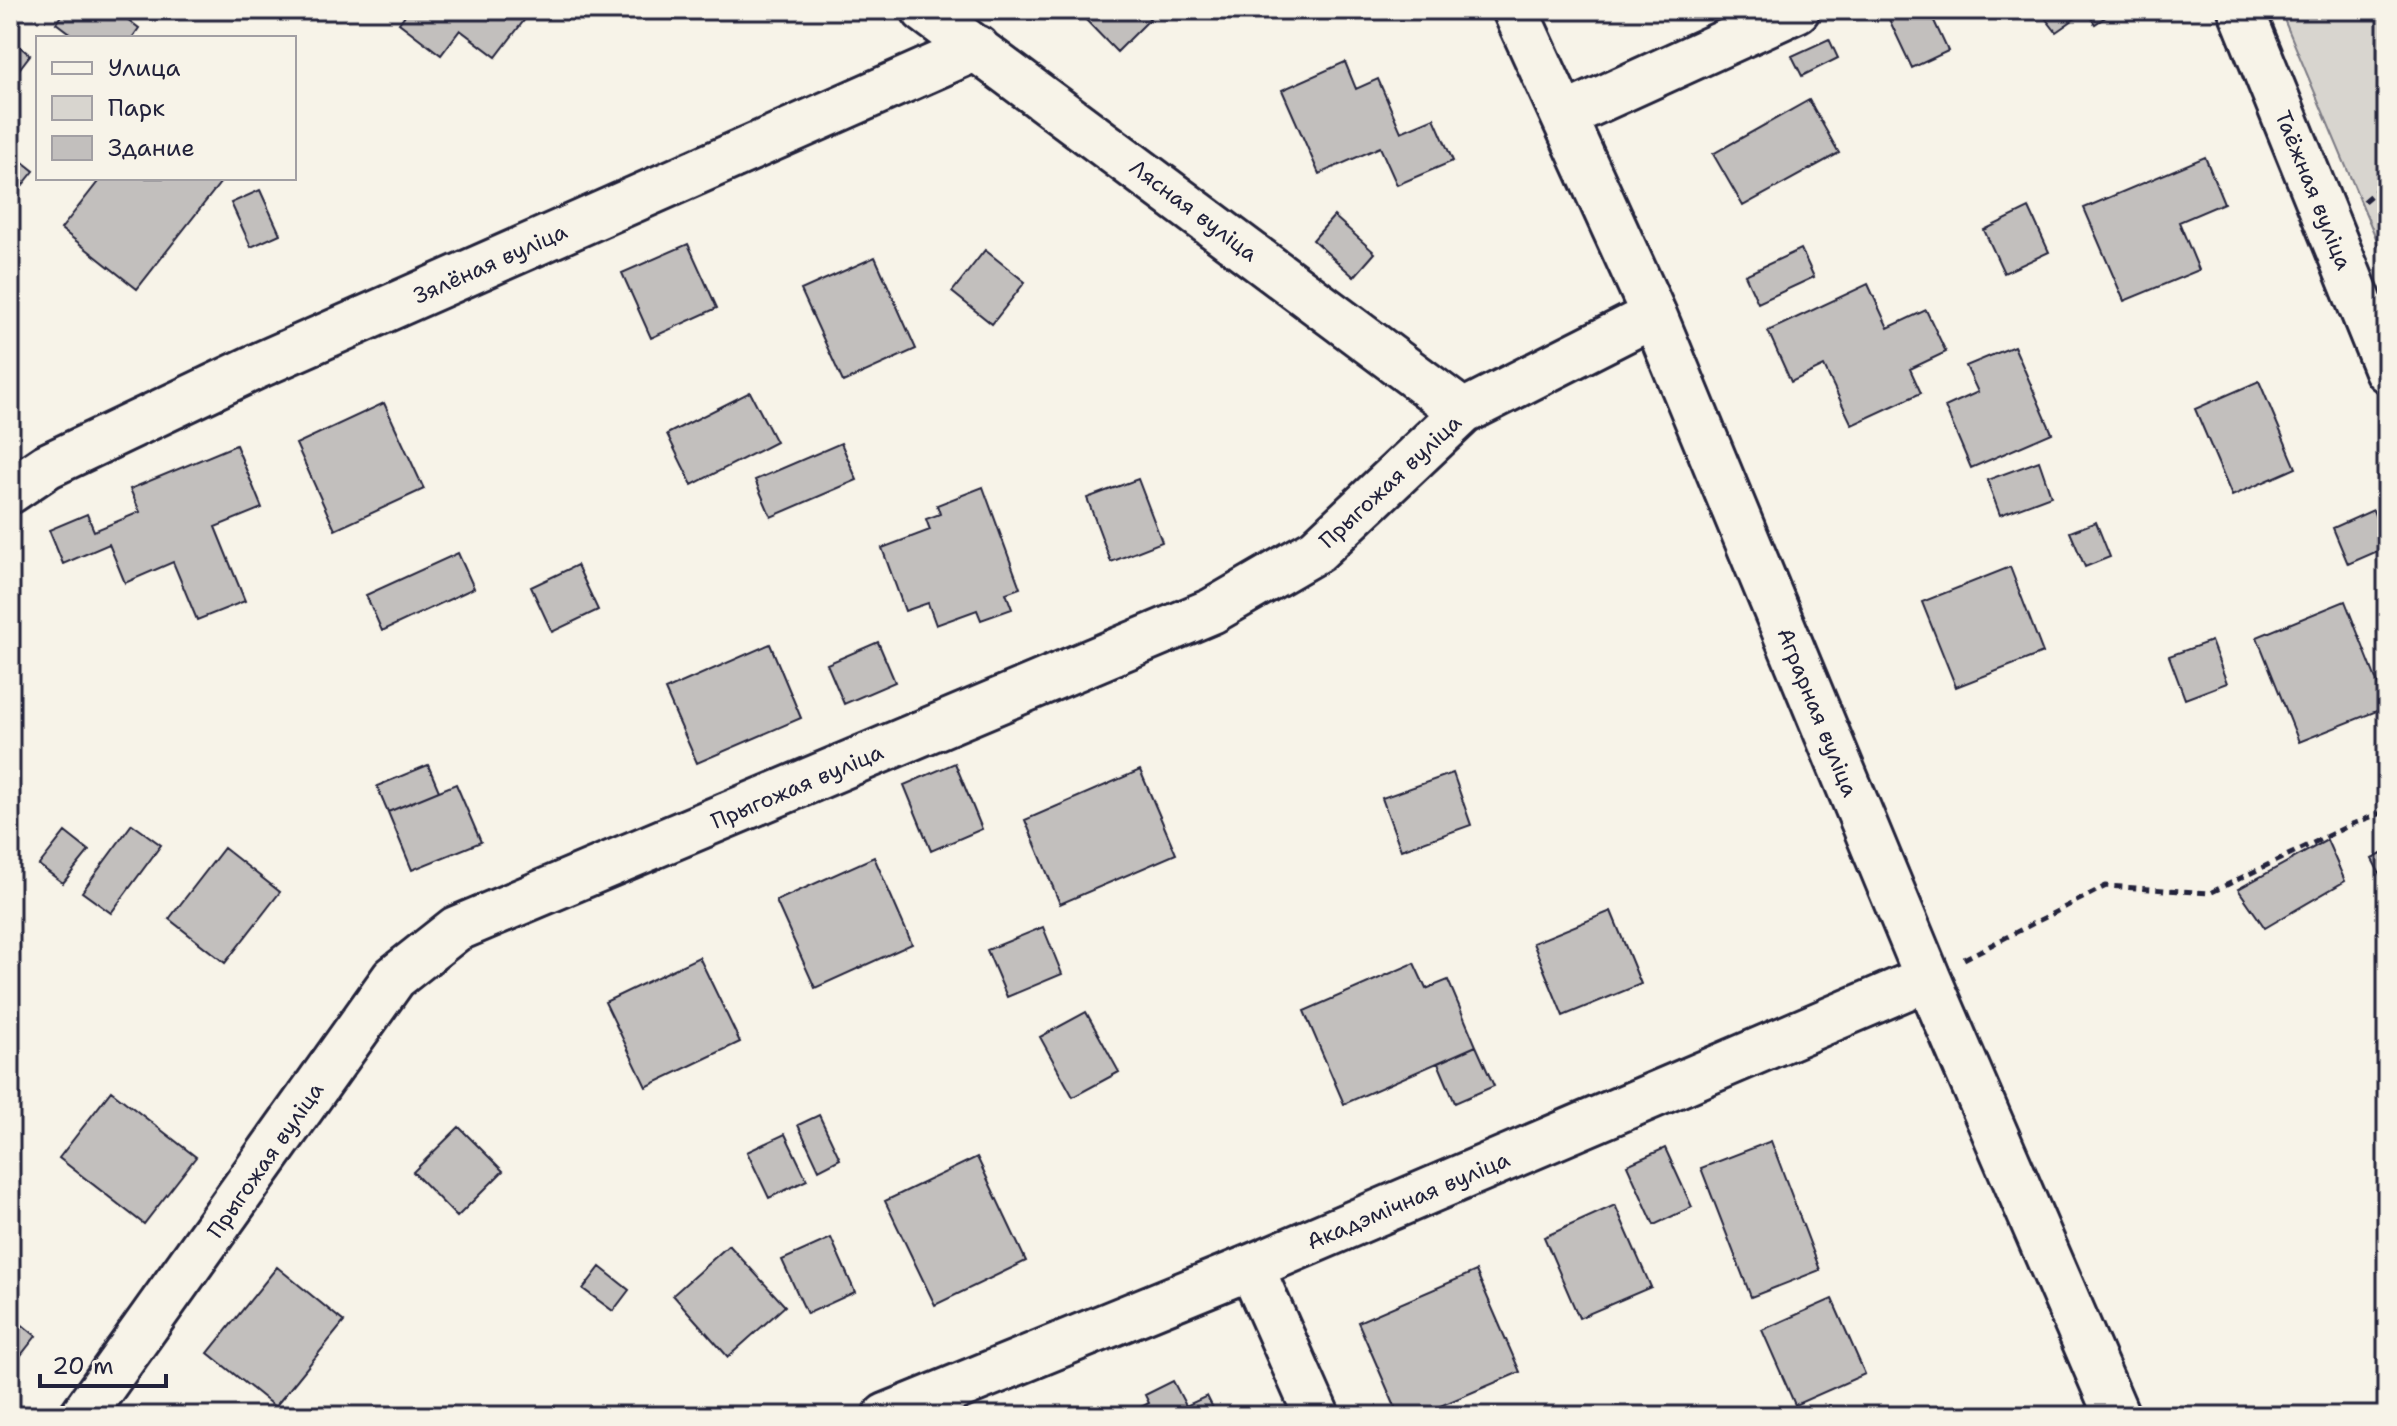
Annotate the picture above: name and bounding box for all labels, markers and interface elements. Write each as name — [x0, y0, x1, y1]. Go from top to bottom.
legend — [36, 36, 296, 180]
text: Улица — [108, 52, 181, 84]
text: Парк — [108, 92, 165, 124]
street label: Таёжная вуліца — [2268, 106, 2359, 274]
text: Здание — [108, 132, 195, 164]
street label: Лясная вуліца — [1124, 153, 1264, 268]
street label: Зялёная вуліца — [409, 216, 572, 310]
street label: Прыгожая вуліца — [1313, 408, 1468, 555]
street label: Аграрная вуліца — [1770, 623, 1865, 801]
street label: Прыгожая вуліца — [707, 737, 888, 836]
street label: Прыгожая вуліца — [201, 1076, 330, 1244]
street label: Акадэмічная вуліца — [1302, 1144, 1514, 1256]
scale bar — [40, 1338, 166, 1388]
text: 20 m — [52, 1350, 114, 1382]

